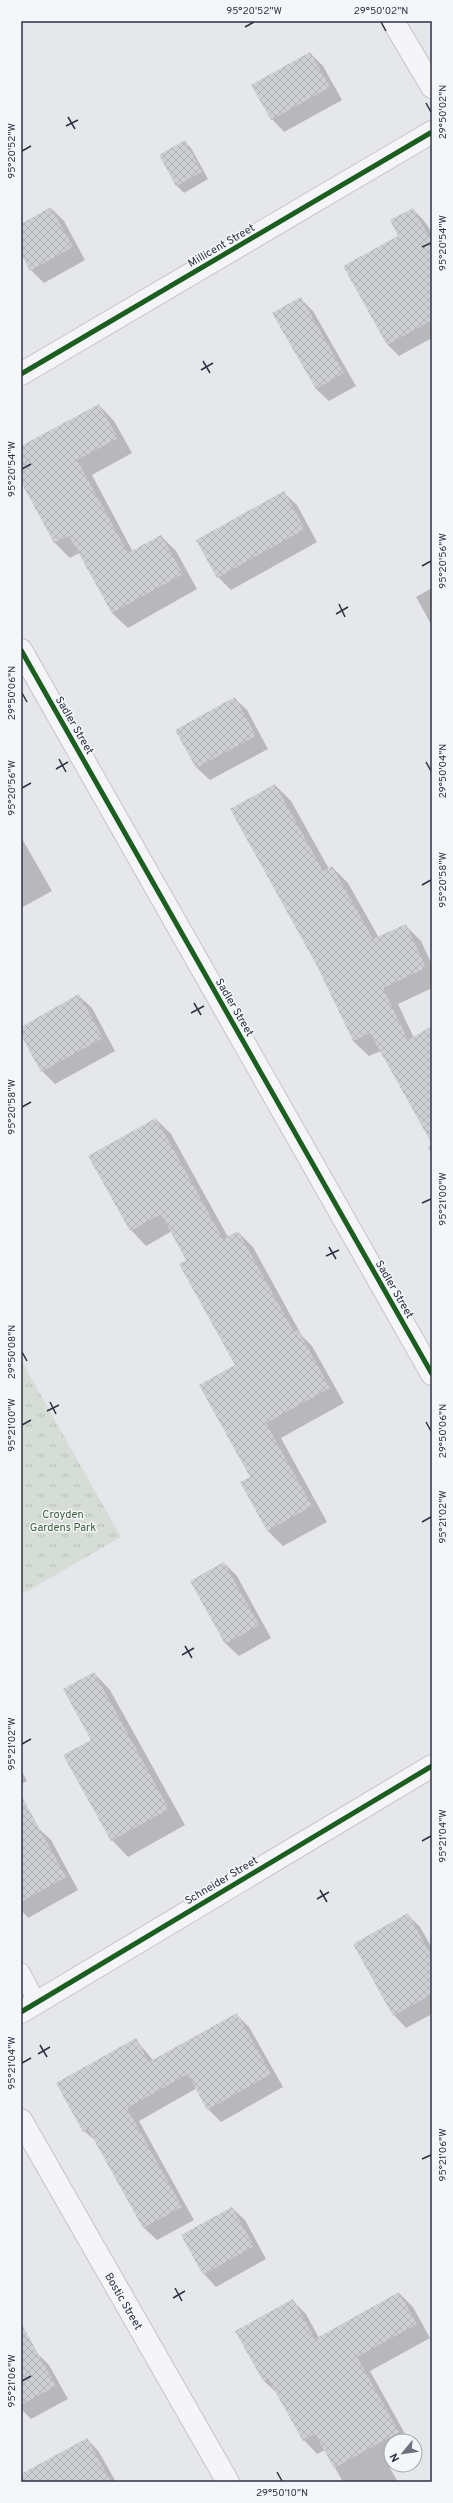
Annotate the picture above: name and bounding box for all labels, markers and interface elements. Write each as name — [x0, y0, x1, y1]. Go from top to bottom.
text: 95°20'52"W — [226, 5, 282, 18]
text: 29°50'02"N — [354, 5, 408, 18]
text: 29°50'02"N — [437, 85, 450, 139]
text: 95°20'52"W — [6, 123, 19, 179]
text: 95°20'54"W — [437, 215, 450, 271]
street label: Millicent Street — [186, 221, 257, 271]
text: 95°20'54"W — [6, 441, 19, 497]
text: 95°20'56"W — [437, 533, 450, 589]
text: 29°50'06"N — [6, 666, 19, 720]
street label: Sadler Street — [52, 694, 96, 757]
text: 29°50'04"N — [437, 744, 450, 798]
text: 95°20'56"W — [6, 760, 19, 816]
text: 95°20'58"W — [437, 852, 450, 908]
street label: Sadler Street — [212, 976, 256, 1039]
text: 95°20'58"W — [6, 1079, 19, 1135]
text: 95°21'00"W — [437, 1172, 450, 1226]
street label: Sadler Street — [372, 1258, 416, 1321]
text: 29°50'08"N — [6, 1325, 19, 1379]
text: 95°21'00"W — [6, 1398, 19, 1452]
text: 29°50'06"N — [437, 1404, 450, 1458]
text: 95°21'02"W — [437, 1490, 450, 1544]
park label: Croyden Gardens Park — [30, 1508, 96, 1535]
text: 95°21'02"W — [6, 1717, 19, 1771]
text: 95°21'04"W — [437, 1809, 450, 1863]
street label: Schneider Street — [182, 1854, 261, 1908]
text: 95°21'04"W — [6, 2036, 19, 2090]
text: 95°21'06"W — [437, 2128, 450, 2182]
street label: Bostic Street — [101, 2271, 145, 2332]
text: 95°21'06"W — [6, 2354, 19, 2408]
north arrow — [383, 2433, 423, 2473]
text: N — [387, 2451, 403, 2464]
text: 29°50'10"N — [256, 2487, 308, 2500]

